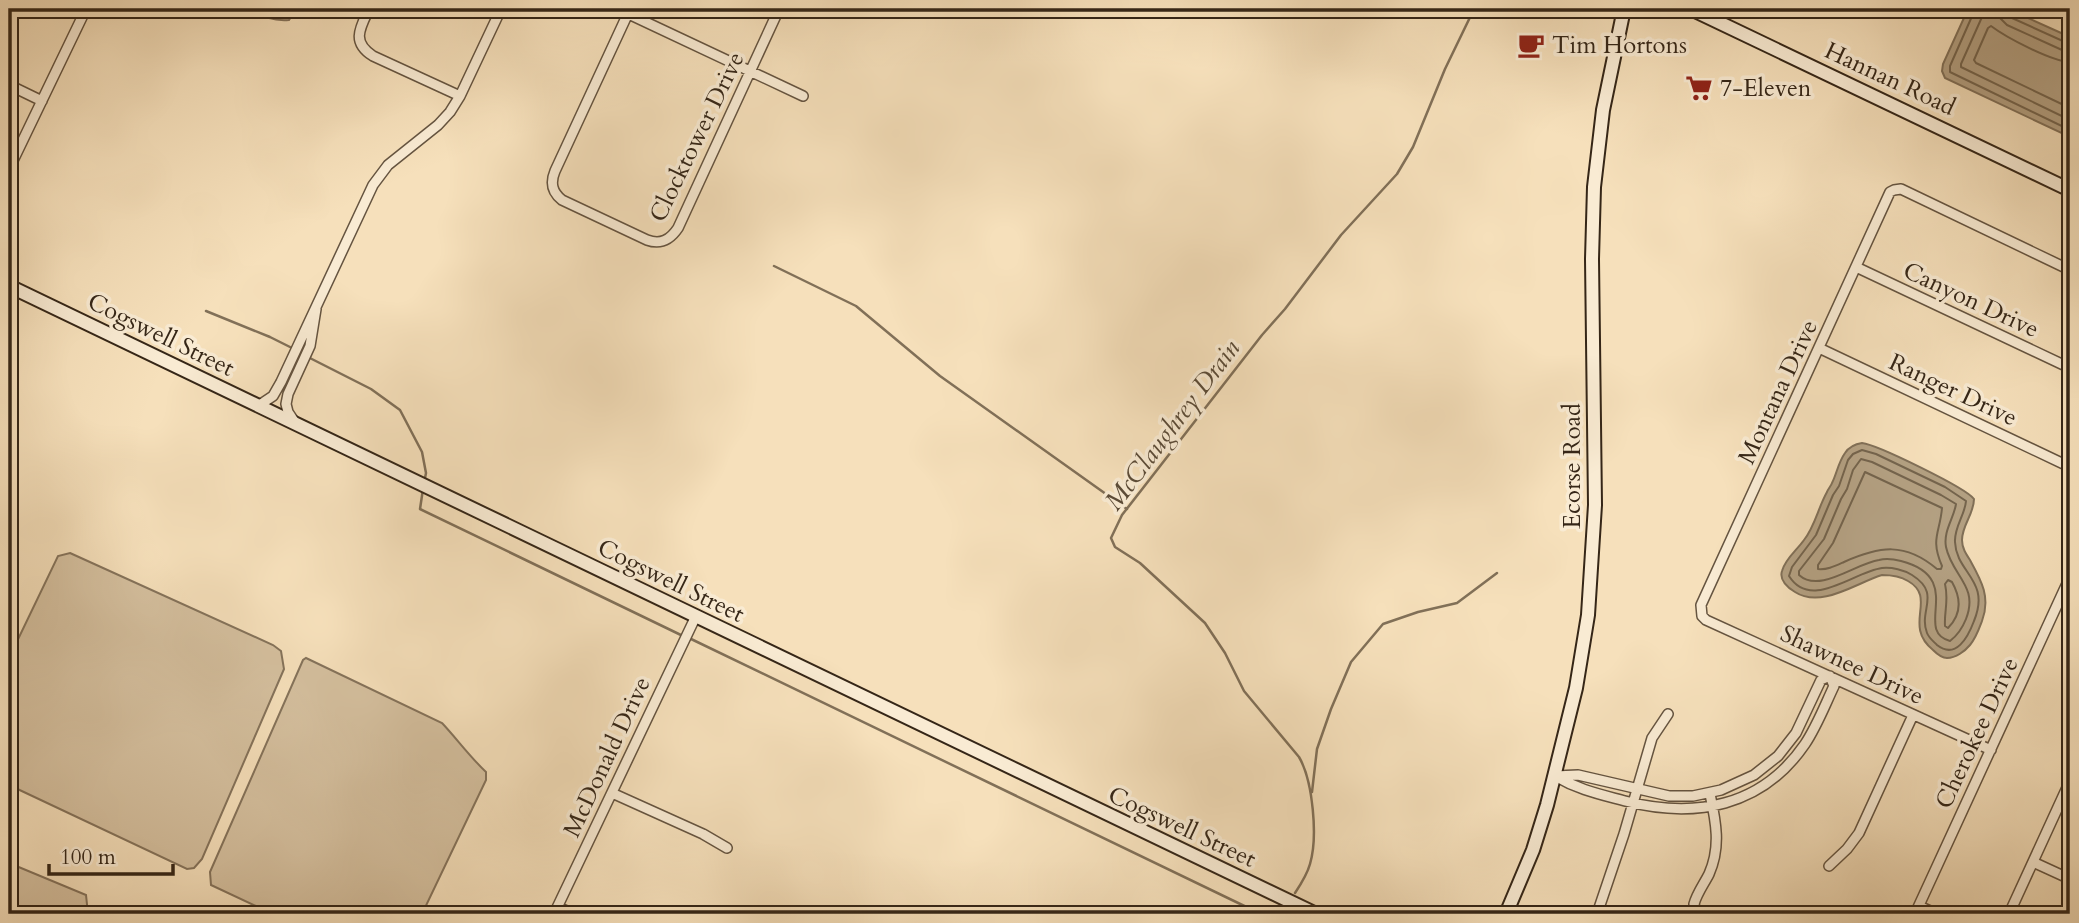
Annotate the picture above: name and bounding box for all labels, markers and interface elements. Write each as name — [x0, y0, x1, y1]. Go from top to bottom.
place label: Tim Hortons — [1552, 29, 1687, 62]
cafe icon: Tim Hortons — [1516, 30, 1546, 60]
street label: Hannan Road — [1819, 34, 1961, 124]
street label: Clocktower Drive — [642, 47, 752, 227]
place label: 7-Eleven — [1720, 72, 1812, 105]
supermarket icon: 7-Eleven — [1684, 73, 1714, 103]
street label: Canyon Drive — [1898, 254, 2044, 346]
street label: Cogswell Street — [82, 285, 240, 385]
street label: Montana Drive — [1730, 314, 1826, 470]
water label: McClaughrey Drain — [1096, 332, 1248, 518]
street label: Ranger Drive — [1883, 346, 2023, 434]
street label: Ecorse Road — [1556, 403, 1589, 529]
street label: Cogswell Street — [592, 531, 750, 631]
street label: Shawnee Drive — [1775, 617, 1929, 713]
street label: Cherokee Drive — [1928, 652, 2026, 814]
street label: McDonald Drive — [555, 671, 659, 843]
street label: Cogswell Street — [1103, 778, 1262, 876]
scale bar — [49, 832, 173, 876]
text: 100 m — [60, 843, 116, 872]

